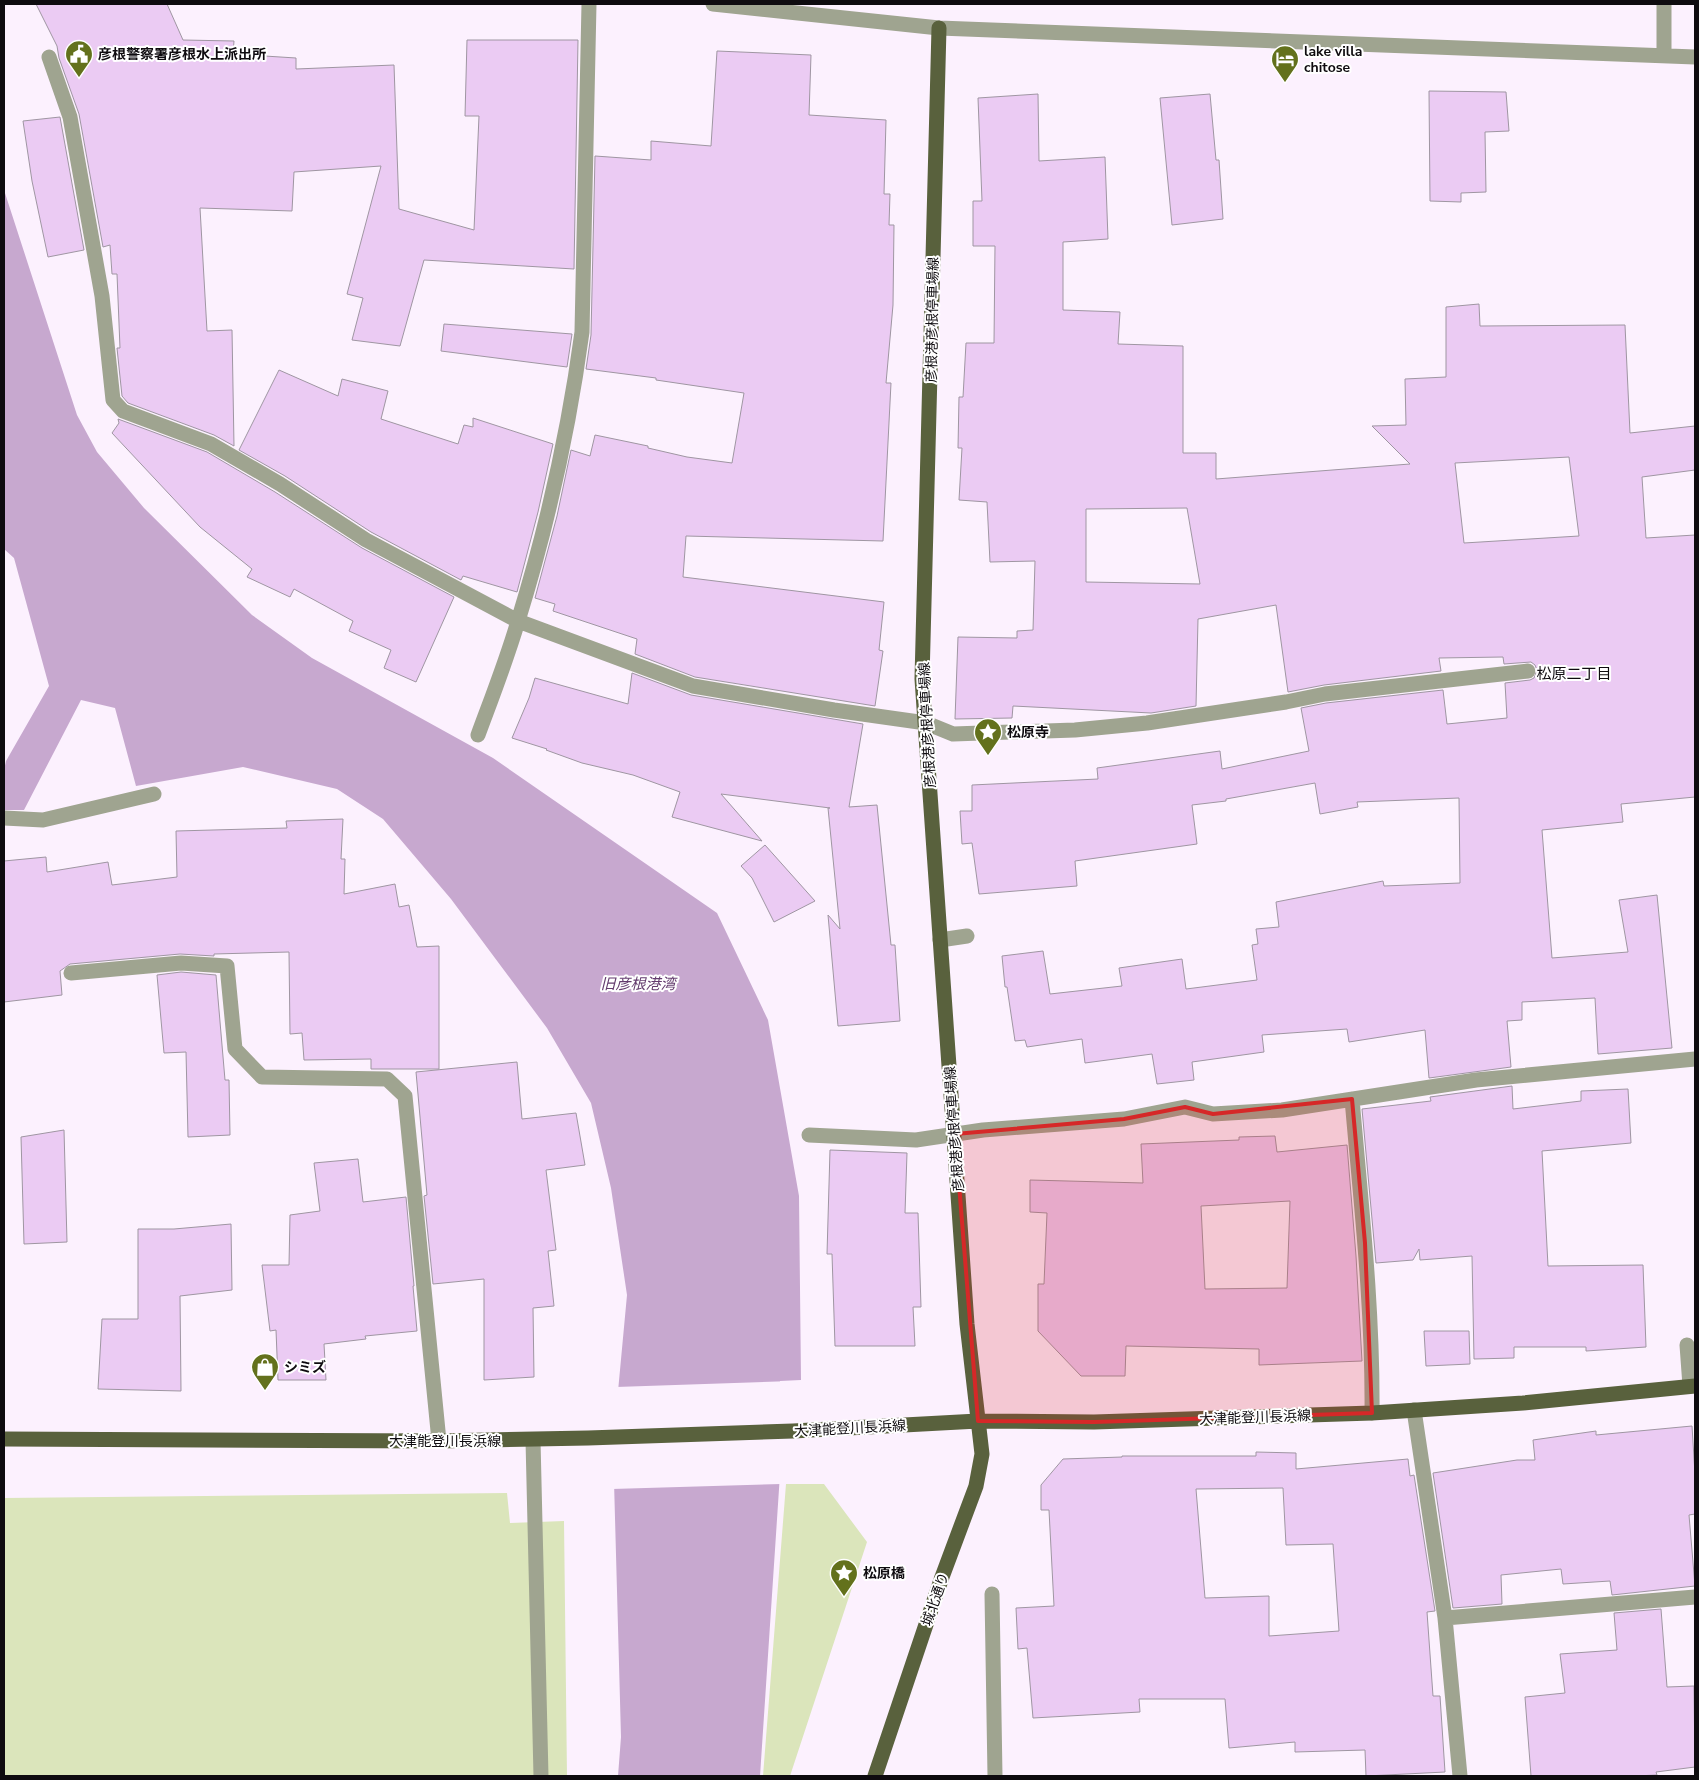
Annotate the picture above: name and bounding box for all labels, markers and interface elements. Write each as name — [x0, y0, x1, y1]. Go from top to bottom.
public building icon: 彦根警察署彦根水上派出所 — [64, 39, 94, 78]
place label: lake villa chitose — [1304, 42, 1362, 77]
hotel icon: lake villa chitose — [1270, 44, 1300, 83]
place label: 彦根警察署彦根水上派出所 — [98, 45, 266, 64]
street label: 彦根港彦根停車場線 — [922, 257, 943, 383]
street label: 彦根港彦根停車場線 — [915, 662, 940, 788]
district label: 松原二丁目 — [1536, 664, 1612, 684]
place icon: 松原寺 — [973, 717, 1003, 756]
place label: 松原寺 — [1007, 723, 1049, 742]
water label: 旧彦根港湾 — [600, 974, 678, 994]
street label: 彦根港彦根停車場線 — [941, 1065, 968, 1192]
shop icon: シミズ — [250, 1352, 280, 1391]
place label: シミズ — [284, 1358, 326, 1377]
street label: 大津能登川長浜線 — [1199, 1406, 1311, 1429]
street label: 大津能登川長浜線 — [794, 1416, 906, 1441]
street label: 大津能登川長浜線 — [389, 1432, 501, 1451]
place icon: 松原橋 — [829, 1558, 859, 1597]
place label: 松原橋 — [863, 1564, 905, 1583]
street label: 城北通り — [917, 1570, 954, 1629]

